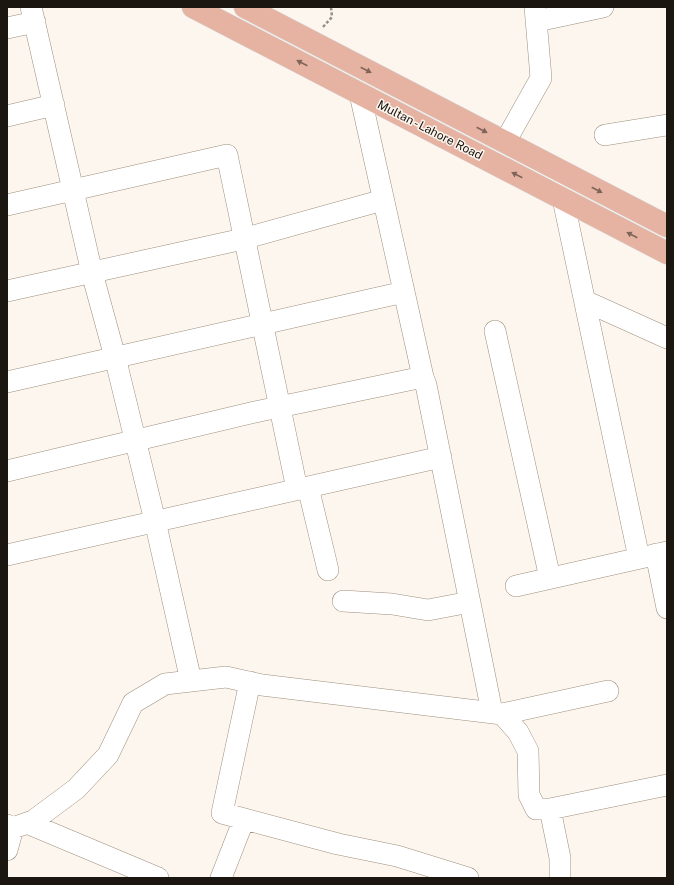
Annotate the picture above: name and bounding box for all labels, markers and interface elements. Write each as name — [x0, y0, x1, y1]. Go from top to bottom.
one-way arrow — [296, 60, 308, 66]
one-way arrow — [361, 67, 372, 73]
street label: Multan - Lahore Road — [375, 97, 485, 163]
one-way arrow — [476, 127, 488, 133]
one-way arrow — [511, 172, 523, 178]
one-way arrow — [591, 187, 603, 193]
one-way arrow — [627, 231, 638, 238]

